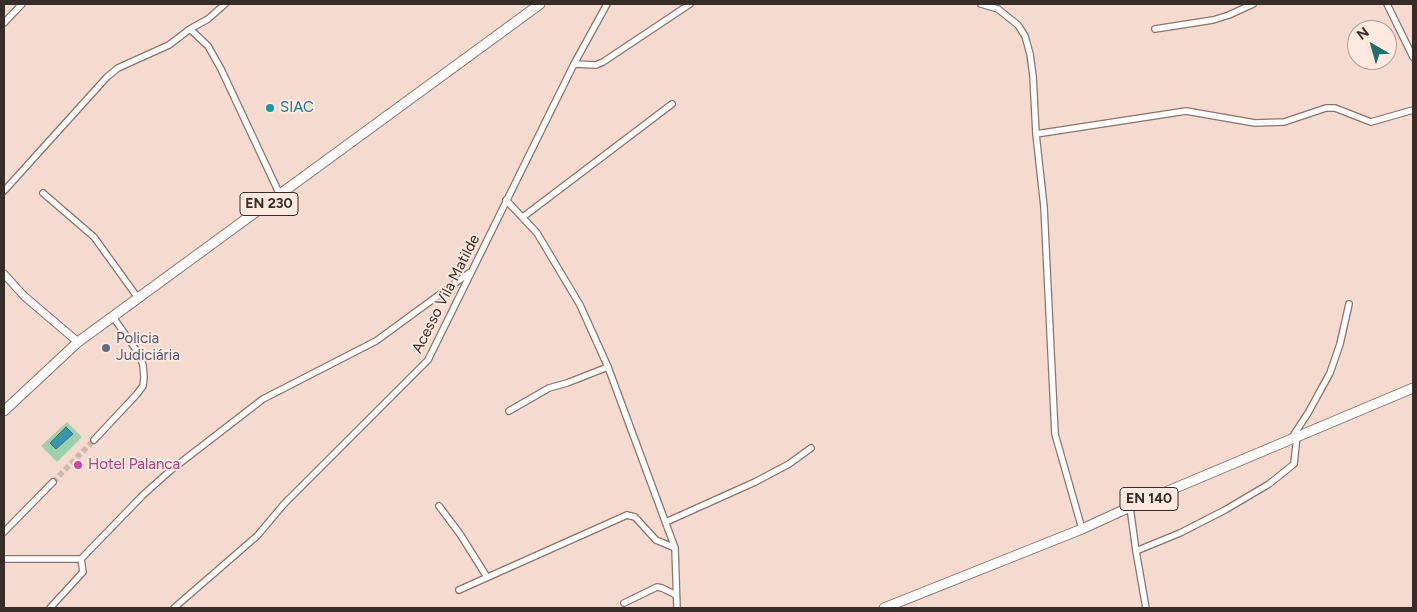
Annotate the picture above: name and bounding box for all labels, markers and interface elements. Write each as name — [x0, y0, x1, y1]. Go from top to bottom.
north arrow — [1347, 20, 1397, 70]
text: N — [1354, 24, 1373, 44]
place label: SIAC — [280, 99, 314, 117]
marker: SIAC — [264, 102, 276, 114]
road number: EN 230 — [240, 192, 298, 215]
street label: Acesso Vila Matilde — [408, 232, 484, 356]
place label: Policia Judiciária — [116, 330, 180, 365]
marker: Policia Judiciária — [100, 342, 112, 354]
place label: Hotel Palanca — [88, 456, 180, 474]
marker: Hotel Palanca — [72, 459, 84, 471]
road number: EN 140 — [1120, 488, 1178, 510]

